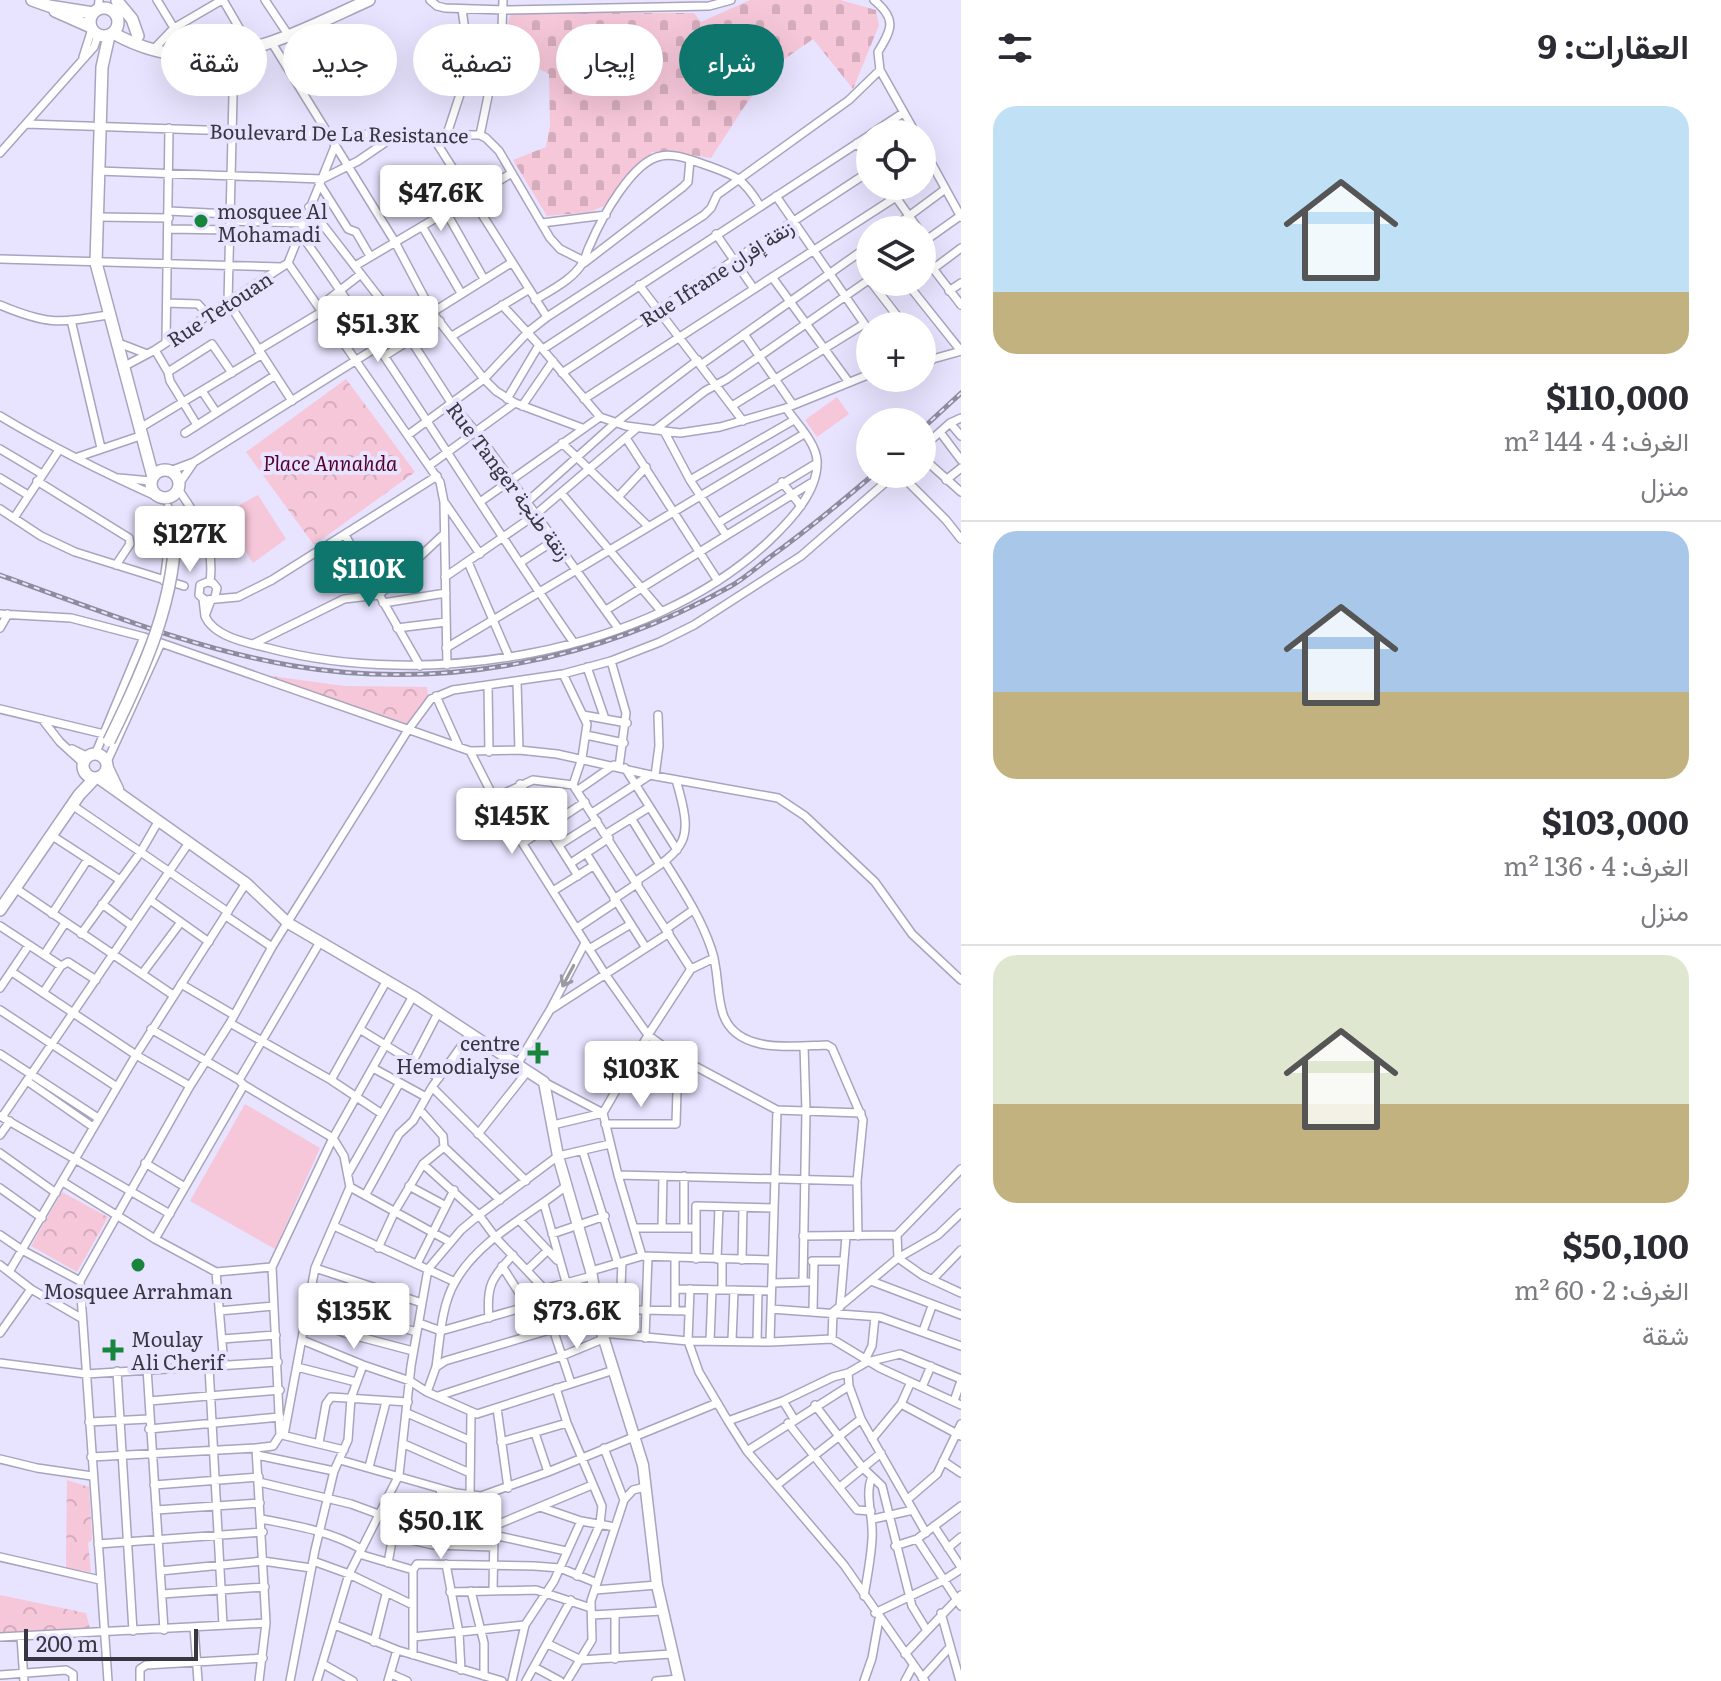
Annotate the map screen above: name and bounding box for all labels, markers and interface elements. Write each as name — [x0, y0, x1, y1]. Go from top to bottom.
text: العقارات: 9 — [1537, 19, 1689, 69]
chip: شقة — [161, 24, 267, 96]
chip: جديد — [283, 24, 397, 96]
chip: تصفية — [413, 24, 540, 96]
chip: إيجار — [556, 24, 663, 96]
chip: شراء — [679, 24, 784, 96]
icon: filters — [993, 26, 1037, 70]
street label: Boulevard De La Resistance — [209, 115, 469, 149]
map controls — [856, 120, 936, 488]
button: locate — [856, 120, 936, 200]
icon: home — [1269, 158, 1413, 302]
pin: $47.6K — [376, 165, 506, 233]
text: $47.6K — [398, 171, 484, 210]
place label: mosquee Al Mohamadi — [217, 195, 328, 248]
street label: Rue Ifrane زنقة إفران — [633, 211, 799, 333]
marker: mosquee Al Mohamadi — [192, 212, 210, 230]
button: layers — [856, 216, 936, 296]
street label: Rue Tetouan — [160, 263, 278, 353]
pin: $51.3K — [313, 296, 443, 364]
text: $51.3K — [336, 302, 420, 341]
button: + — [856, 312, 936, 392]
text: $110,000 — [1546, 370, 1689, 420]
street label: Rue Tanger زنقة طنجة — [440, 394, 580, 566]
button: − — [856, 408, 936, 488]
text: الغرف: 4 · 144 m² — [1504, 420, 1689, 459]
park label: Place Annahda — [263, 447, 398, 477]
text: منزل — [1640, 465, 1689, 504]
pin: $127K — [134, 506, 246, 574]
text: $127K — [153, 512, 227, 551]
pin: $110K — [313, 541, 425, 609]
text: $110K — [332, 547, 406, 586]
icon: home — [1269, 583, 1413, 727]
pin: $145K — [456, 788, 568, 856]
text: $145K — [474, 794, 550, 833]
text: $103,000 — [1541, 795, 1689, 845]
text: الغرف: 4 · 136 m² — [1503, 845, 1689, 884]
text: منزل — [1640, 890, 1689, 929]
one-way arrow — [559, 964, 575, 988]
icon: home — [1269, 1007, 1413, 1151]
place label: centre Hemodialyse — [396, 1027, 520, 1080]
pin: $103K — [585, 1041, 697, 1109]
marker: centre Hemodialyse — [527, 1042, 549, 1064]
text: $103K — [603, 1047, 679, 1086]
text: $50,100 — [1562, 1219, 1689, 1269]
marker: Mosquee Arrahman — [129, 1256, 147, 1274]
text: الغرف: 2 · 60 m² — [1514, 1269, 1689, 1308]
place label: Mosquee Arrahman — [43, 1275, 233, 1305]
pin: $135K — [298, 1283, 410, 1351]
pin: $73.6K — [512, 1283, 642, 1351]
text: $135K — [316, 1289, 392, 1328]
text: $73.6K — [533, 1289, 621, 1328]
text: شقة — [1642, 1314, 1689, 1353]
place label: Moulay Ali Cherif — [131, 1323, 226, 1376]
marker: Moulay Ali Cherif — [102, 1339, 124, 1361]
pin: $50.1K — [376, 1493, 506, 1561]
text: $50.1K — [398, 1499, 484, 1538]
scale bar — [24, 1625, 198, 1661]
text: 200 m — [36, 1626, 98, 1659]

